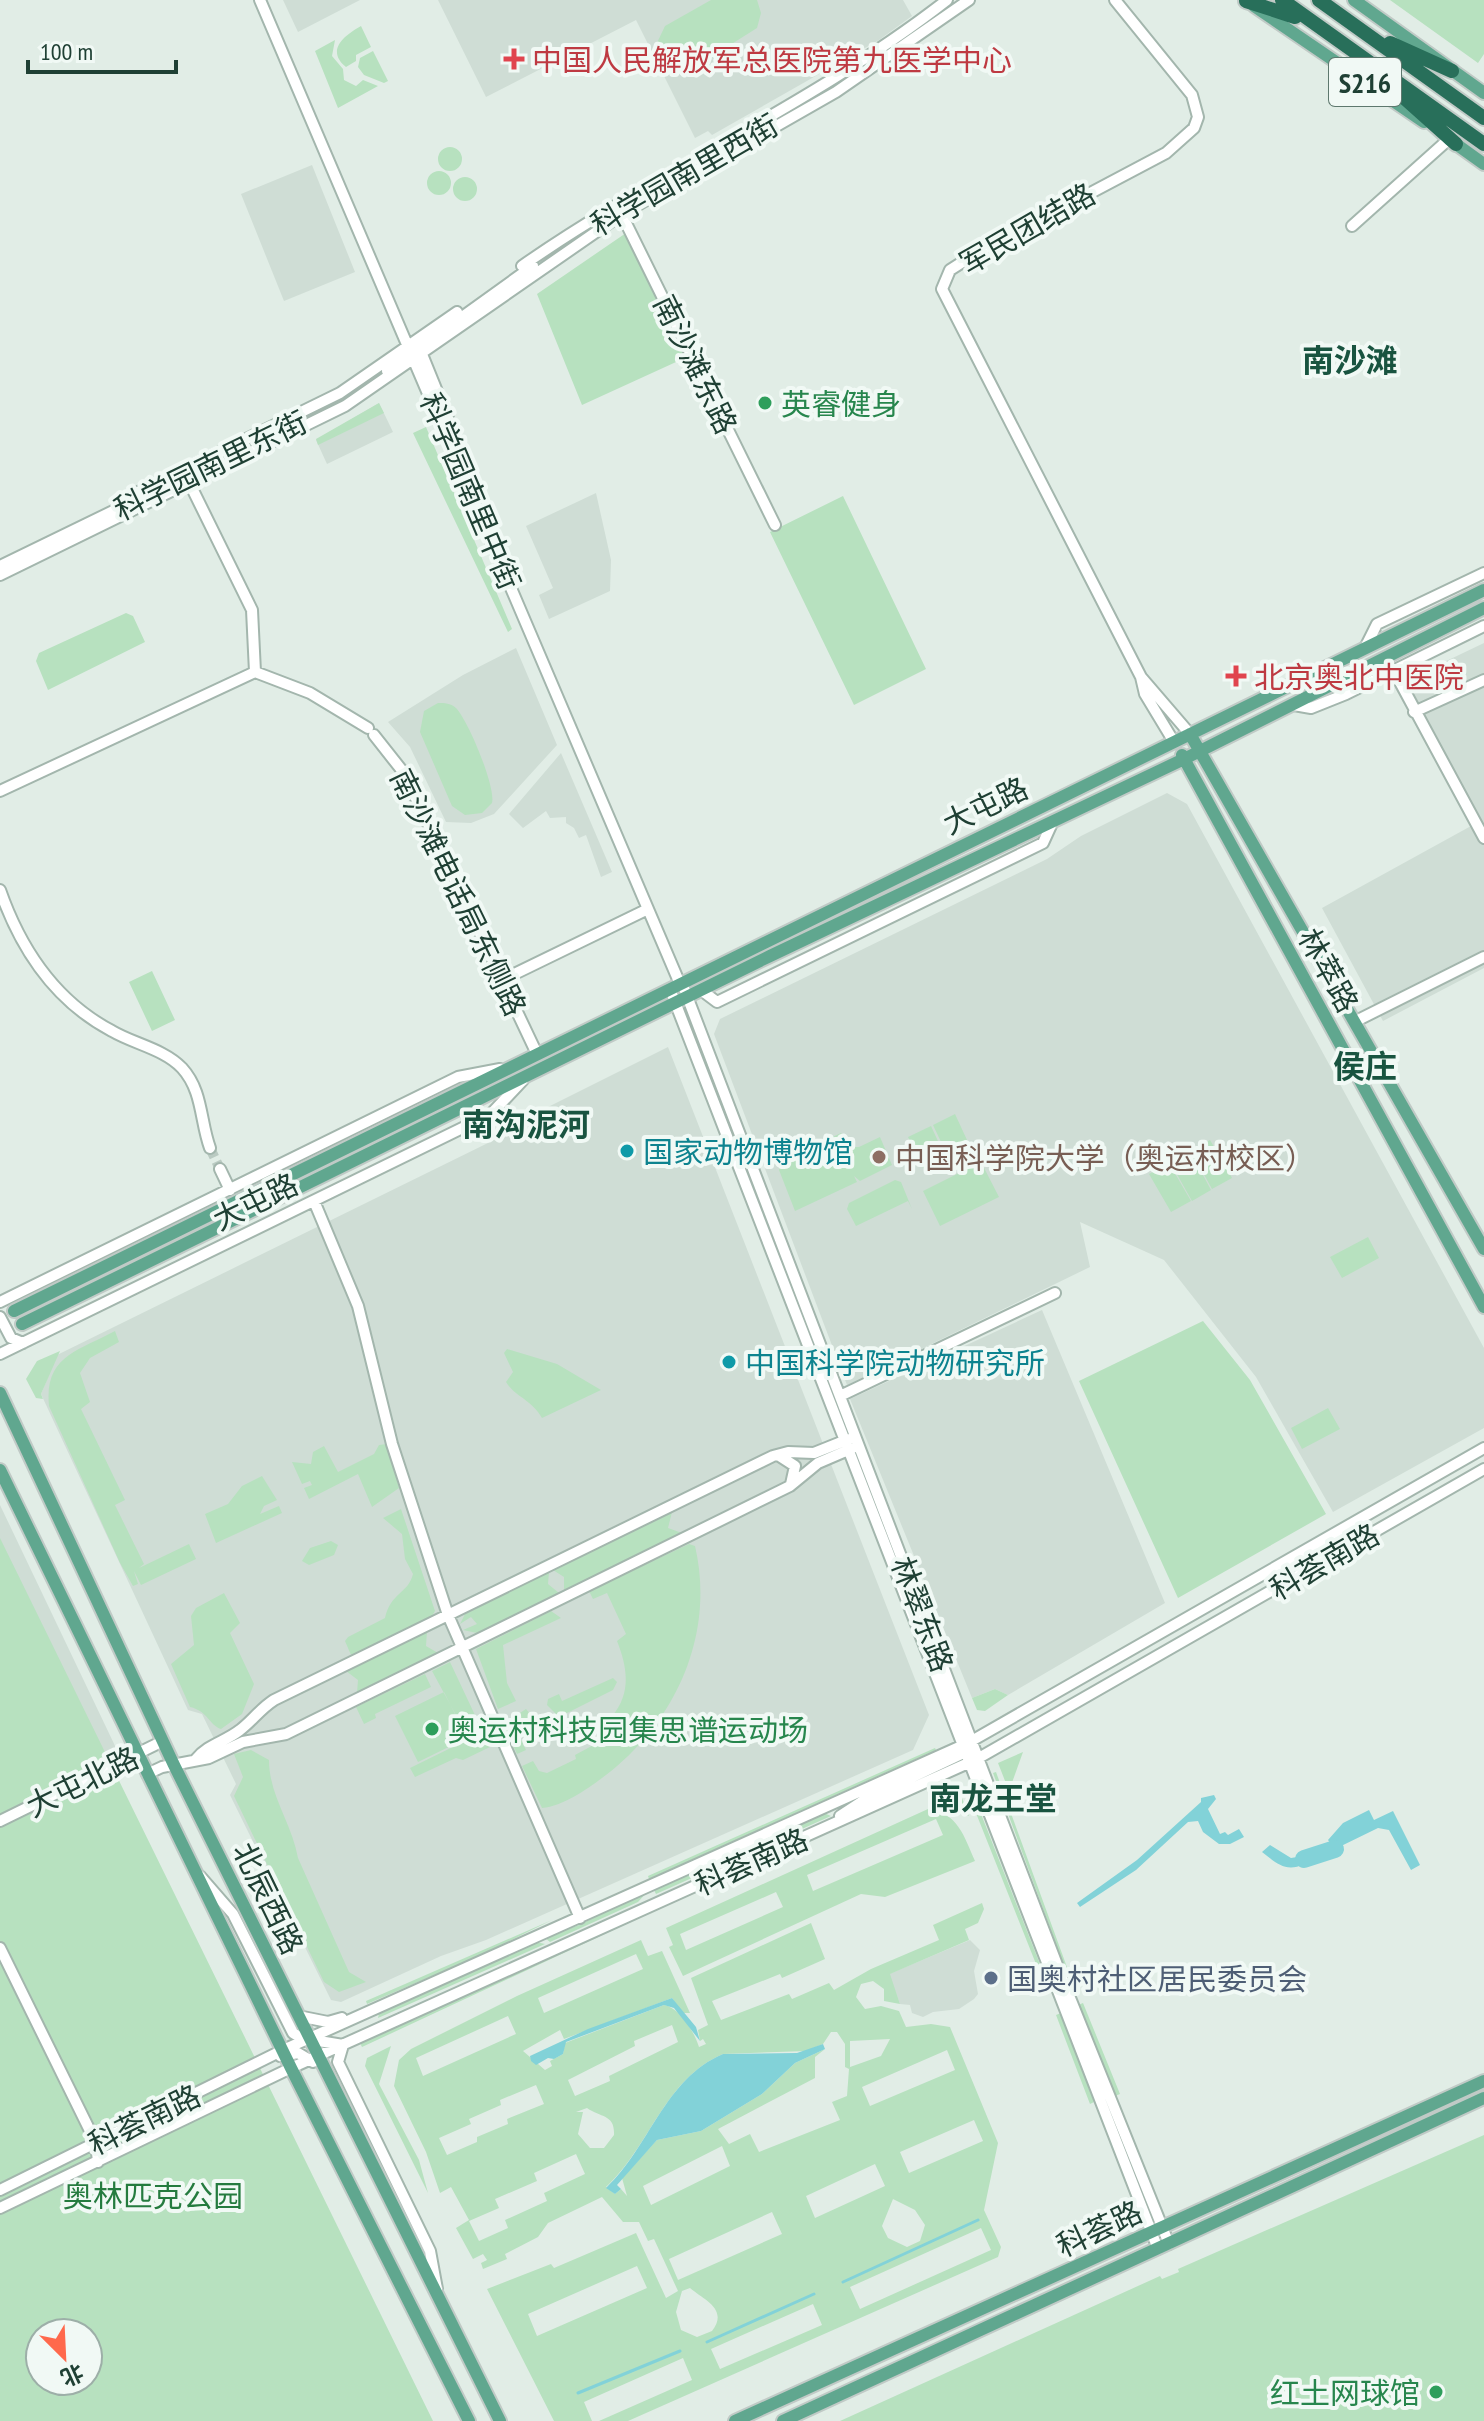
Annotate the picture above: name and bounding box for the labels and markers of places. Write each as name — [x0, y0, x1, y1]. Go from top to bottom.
place label: 中国人民解放军总医院第九医学中心 — [532, 40, 1012, 79]
marker: 中国人民解放军总医院第九医学中心 — [503, 48, 525, 70]
place label: 英睿健身 — [781, 384, 901, 423]
marker: 英睿健身 — [756, 394, 774, 412]
place label: 北京奥北中医院 — [1254, 657, 1464, 696]
marker: 北京奥北中医院 — [1225, 665, 1247, 687]
place label: 国家动物博物馆 — [643, 1132, 853, 1171]
place label: 中国科学院大学（奥运村校区） — [895, 1138, 1315, 1177]
marker: 国家动物博物馆 — [618, 1142, 636, 1160]
marker: 中国科学院大学（奥运村校区） — [870, 1148, 888, 1166]
place label: 中国科学院动物研究所 — [745, 1343, 1045, 1382]
marker: 中国科学院动物研究所 — [720, 1353, 738, 1371]
place label: 奥运村科技园集思谱运动场 — [448, 1710, 808, 1749]
marker: 奥运村科技园集思谱运动场 — [423, 1720, 441, 1738]
place label: 国奥村社区居民委员会 — [1007, 1959, 1307, 1998]
marker: 国奥村社区居民委员会 — [982, 1969, 1000, 1987]
place label: 红土网球馆 — [1270, 2373, 1420, 2412]
marker: 红土网球馆 — [1427, 2383, 1445, 2401]

